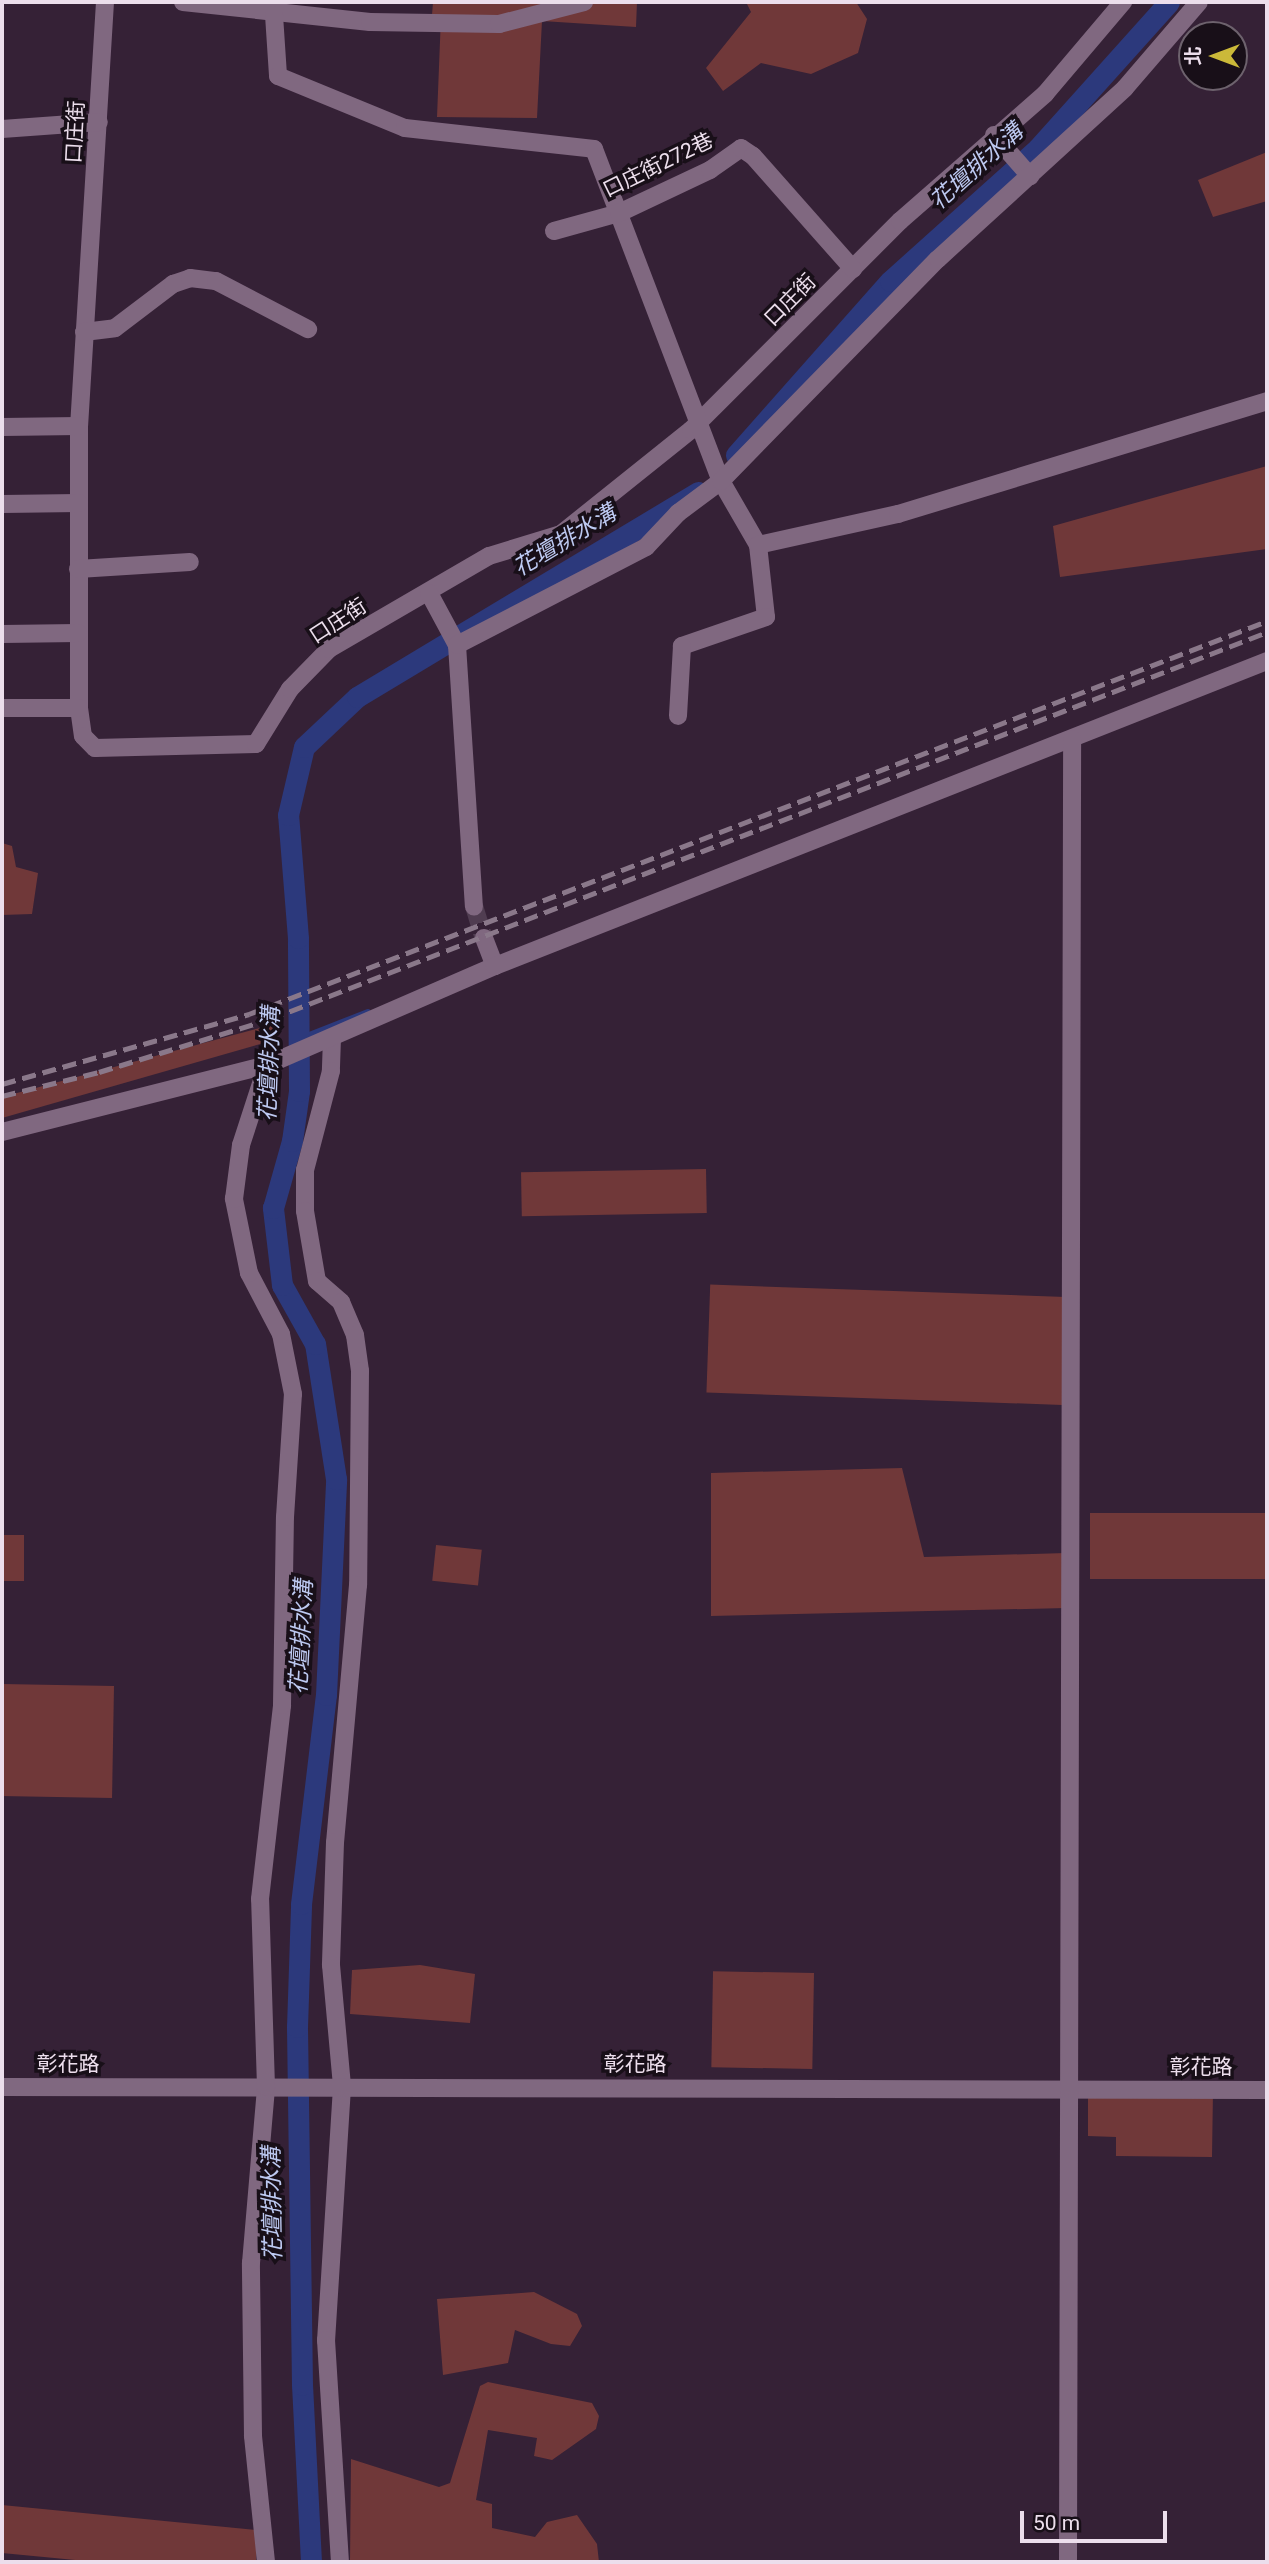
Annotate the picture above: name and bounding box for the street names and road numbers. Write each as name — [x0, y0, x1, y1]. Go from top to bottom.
street label: 口庄街 — [61, 100, 89, 164]
street label: 口庄街272巷 — [599, 128, 717, 202]
street label: 口庄街 — [759, 269, 821, 331]
street label: 口庄街 — [305, 593, 371, 649]
street label: 彰花路 — [37, 2051, 99, 2077]
street label: 彰花路 — [604, 2051, 666, 2077]
street label: 彰花路 — [1170, 2054, 1232, 2080]

